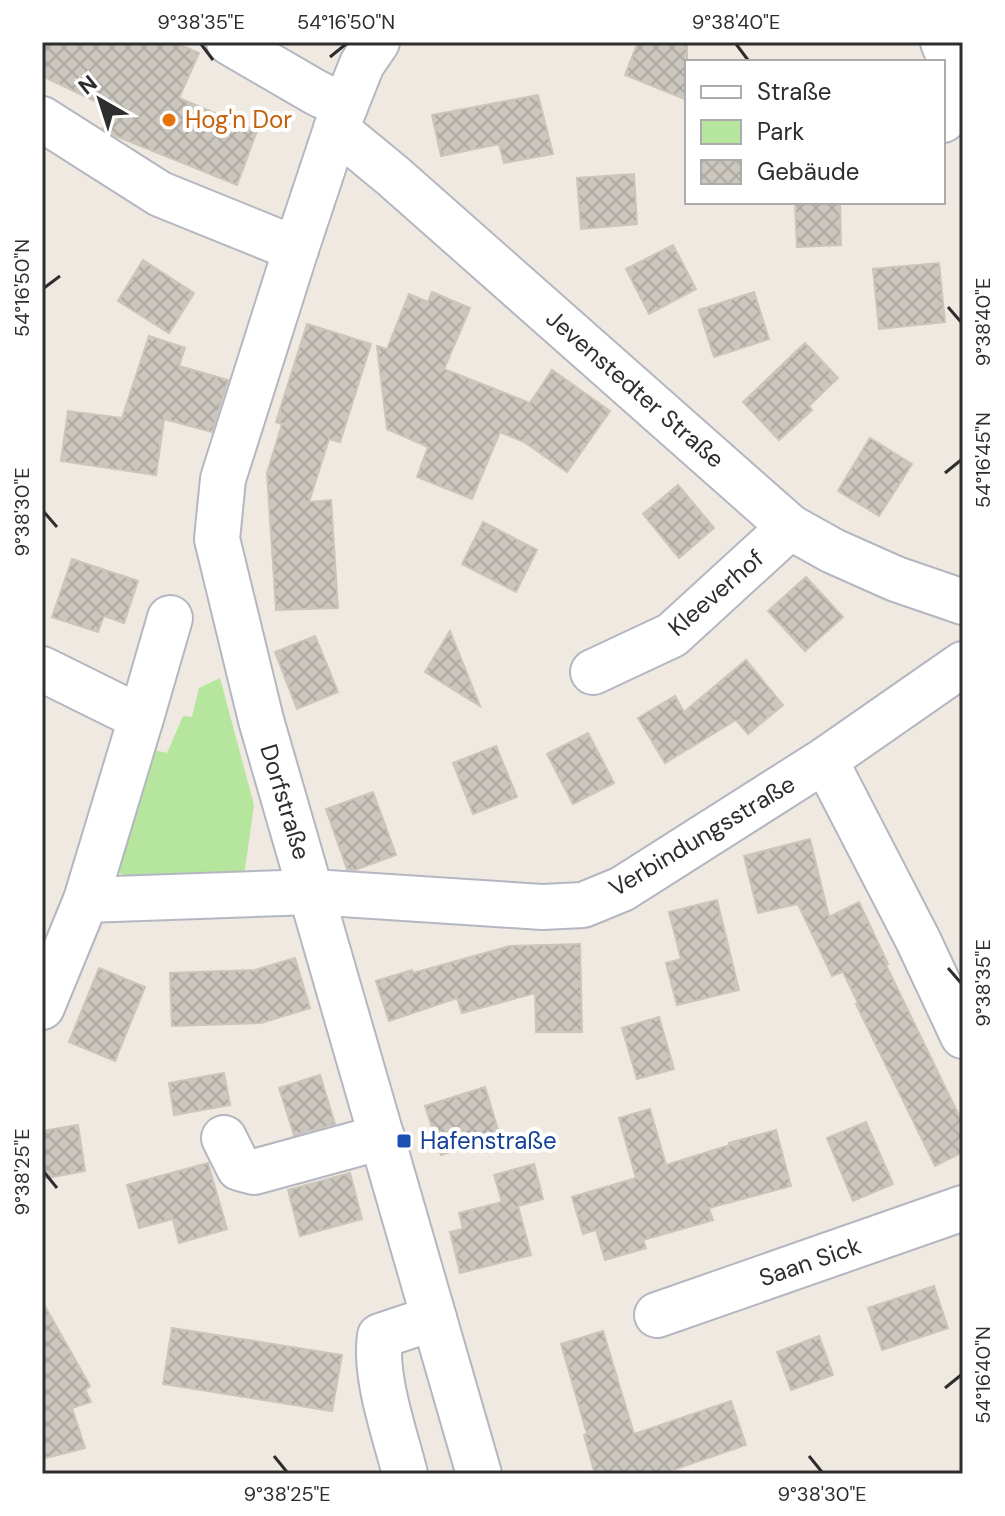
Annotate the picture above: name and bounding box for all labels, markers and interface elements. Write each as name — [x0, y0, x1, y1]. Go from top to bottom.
text: 9°38'35"E — [157, 9, 245, 35]
text: 54°16'50"N — [297, 9, 395, 35]
text: 9°38'40"E — [692, 9, 780, 35]
north arrow — [60, 60, 140, 140]
legend — [685, 60, 945, 204]
text: N — [72, 69, 103, 101]
text: Straße — [757, 76, 831, 107]
place label: Hog'n Dor — [185, 104, 292, 135]
marker: Hog'n Dor — [160, 111, 178, 129]
text: Park — [757, 116, 804, 147]
text: Gebäude — [757, 156, 859, 187]
text: 54°16'50"N — [9, 239, 35, 337]
text: 9°38'40"E — [970, 278, 996, 366]
street label: Jevenstedter Straße — [540, 303, 731, 475]
text: 54°16'45"N — [970, 412, 996, 508]
text: 9°38'30"E — [9, 467, 35, 557]
street label: Kleeverhof — [661, 543, 770, 643]
street label: Dorfstraße — [253, 740, 318, 863]
street label: Verbindungsstraße — [603, 768, 800, 903]
text: 9°38'35"E — [970, 939, 996, 1027]
place label: Hafenstraße — [420, 1125, 557, 1156]
text: 9°38'25"E — [9, 1128, 35, 1216]
marker: Hafenstraße — [395, 1132, 413, 1150]
street label: Saan Sick — [755, 1230, 865, 1293]
text: 54°16'40"N — [970, 1326, 996, 1424]
text: 9°38'25"E — [243, 1481, 331, 1507]
text: 9°38'30"E — [777, 1481, 867, 1507]

